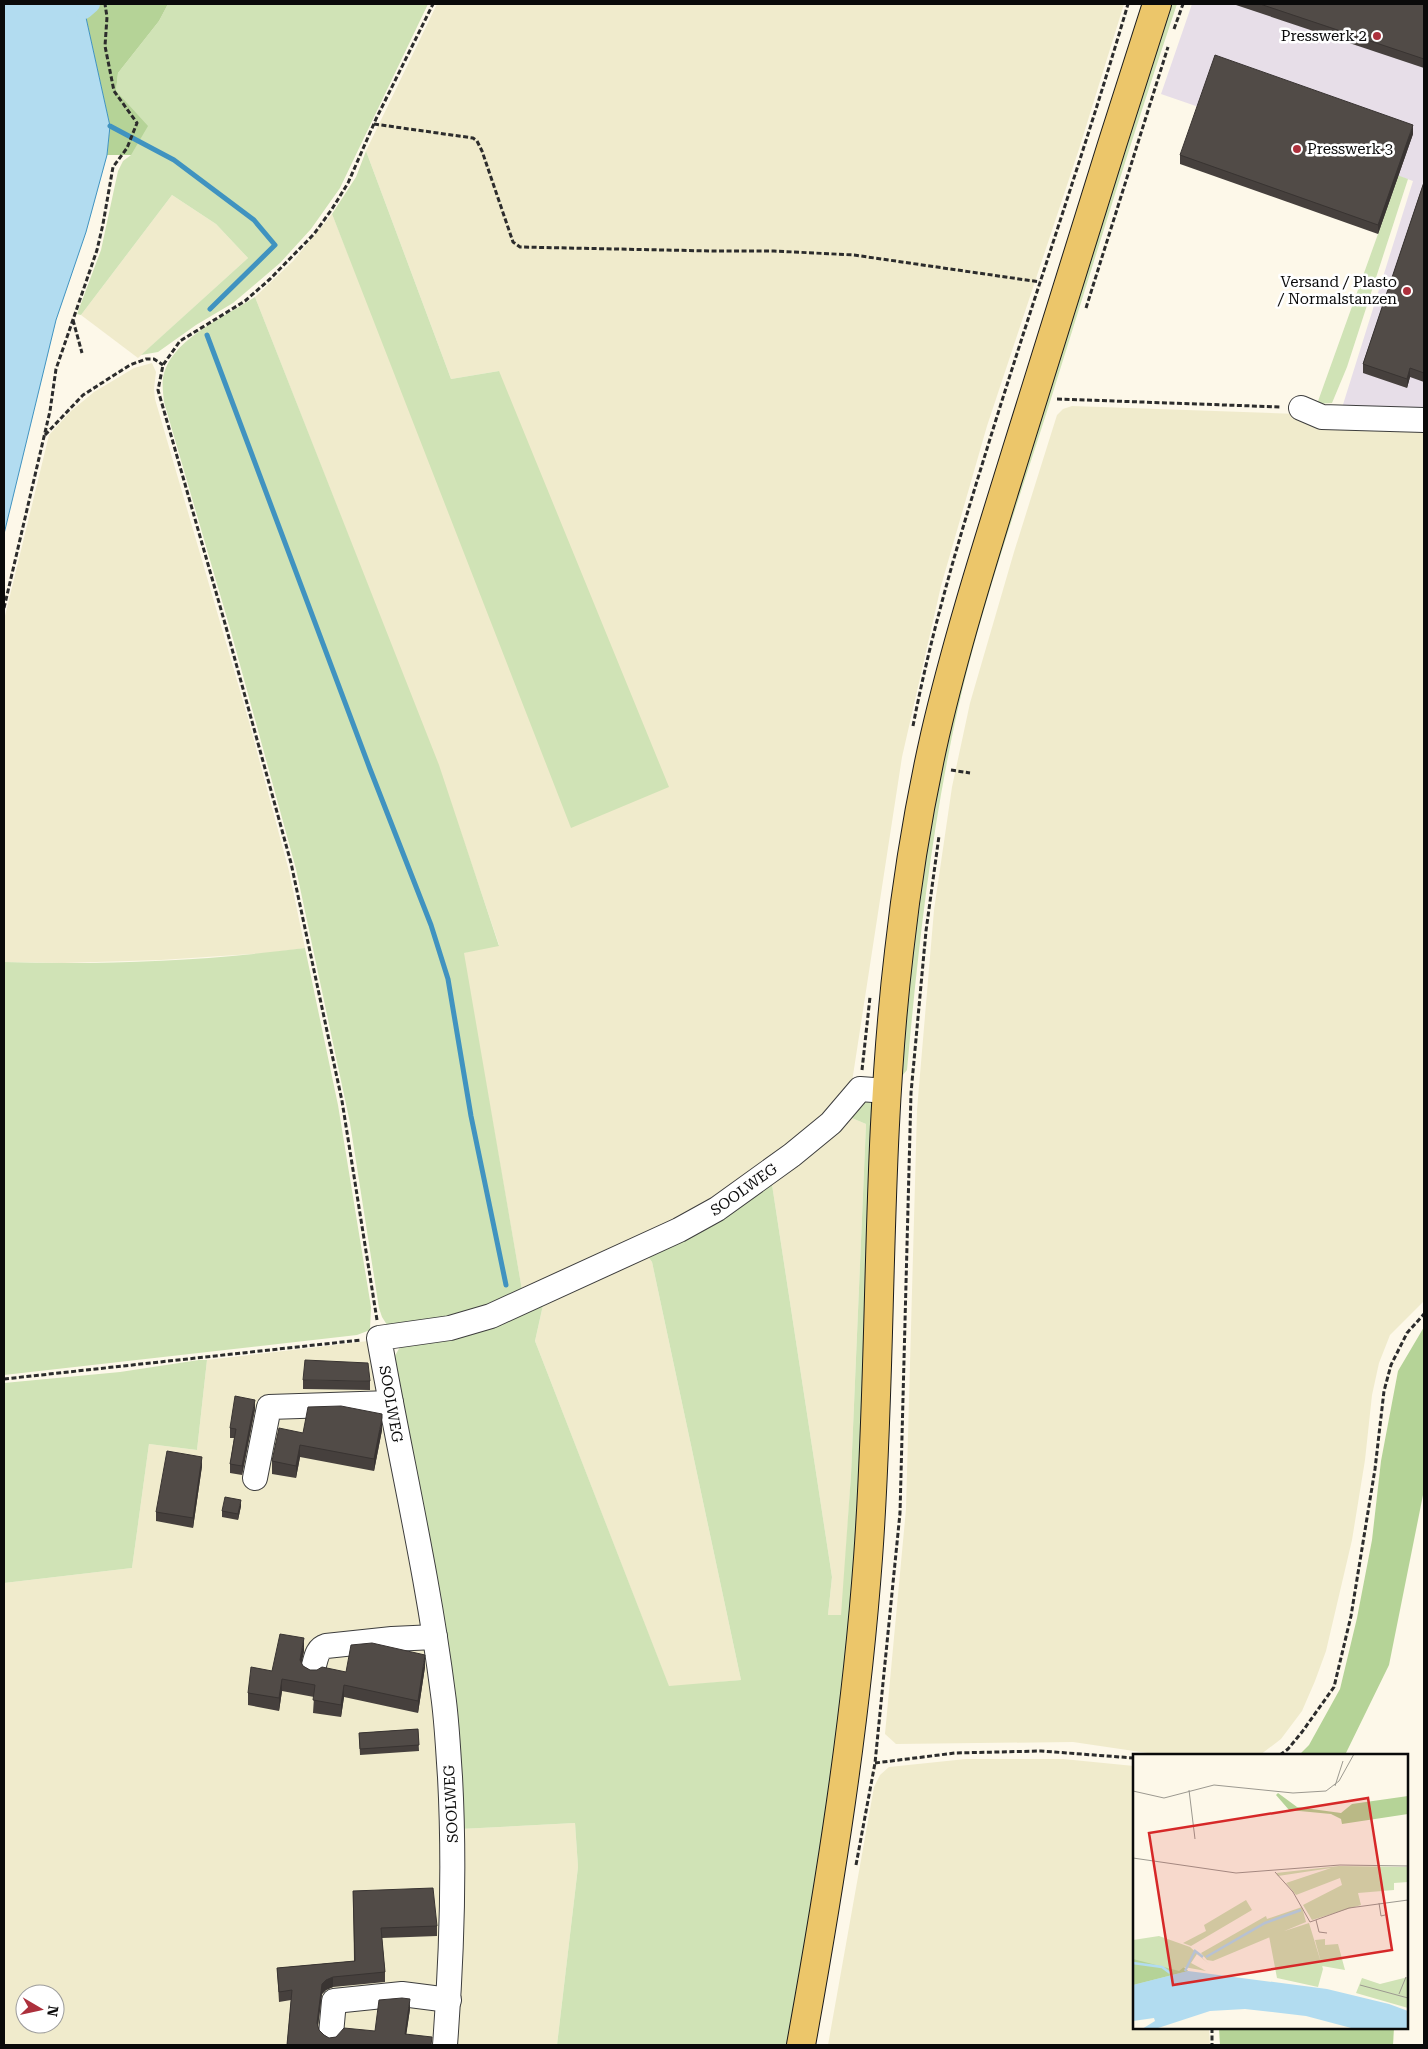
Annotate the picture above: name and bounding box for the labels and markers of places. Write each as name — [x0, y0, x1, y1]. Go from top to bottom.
place label: Presswerk 2 — [1281, 27, 1367, 45]
marker: Presswerk 2 — [1371, 30, 1383, 42]
place label: Presswerk 3 — [1307, 140, 1393, 158]
marker: Presswerk 3 — [1291, 143, 1303, 155]
place label: Versand / Plasto / Normalstanzen — [1277, 273, 1397, 308]
marker: Versand / Plasto / Normalstanzen — [1401, 285, 1413, 297]

